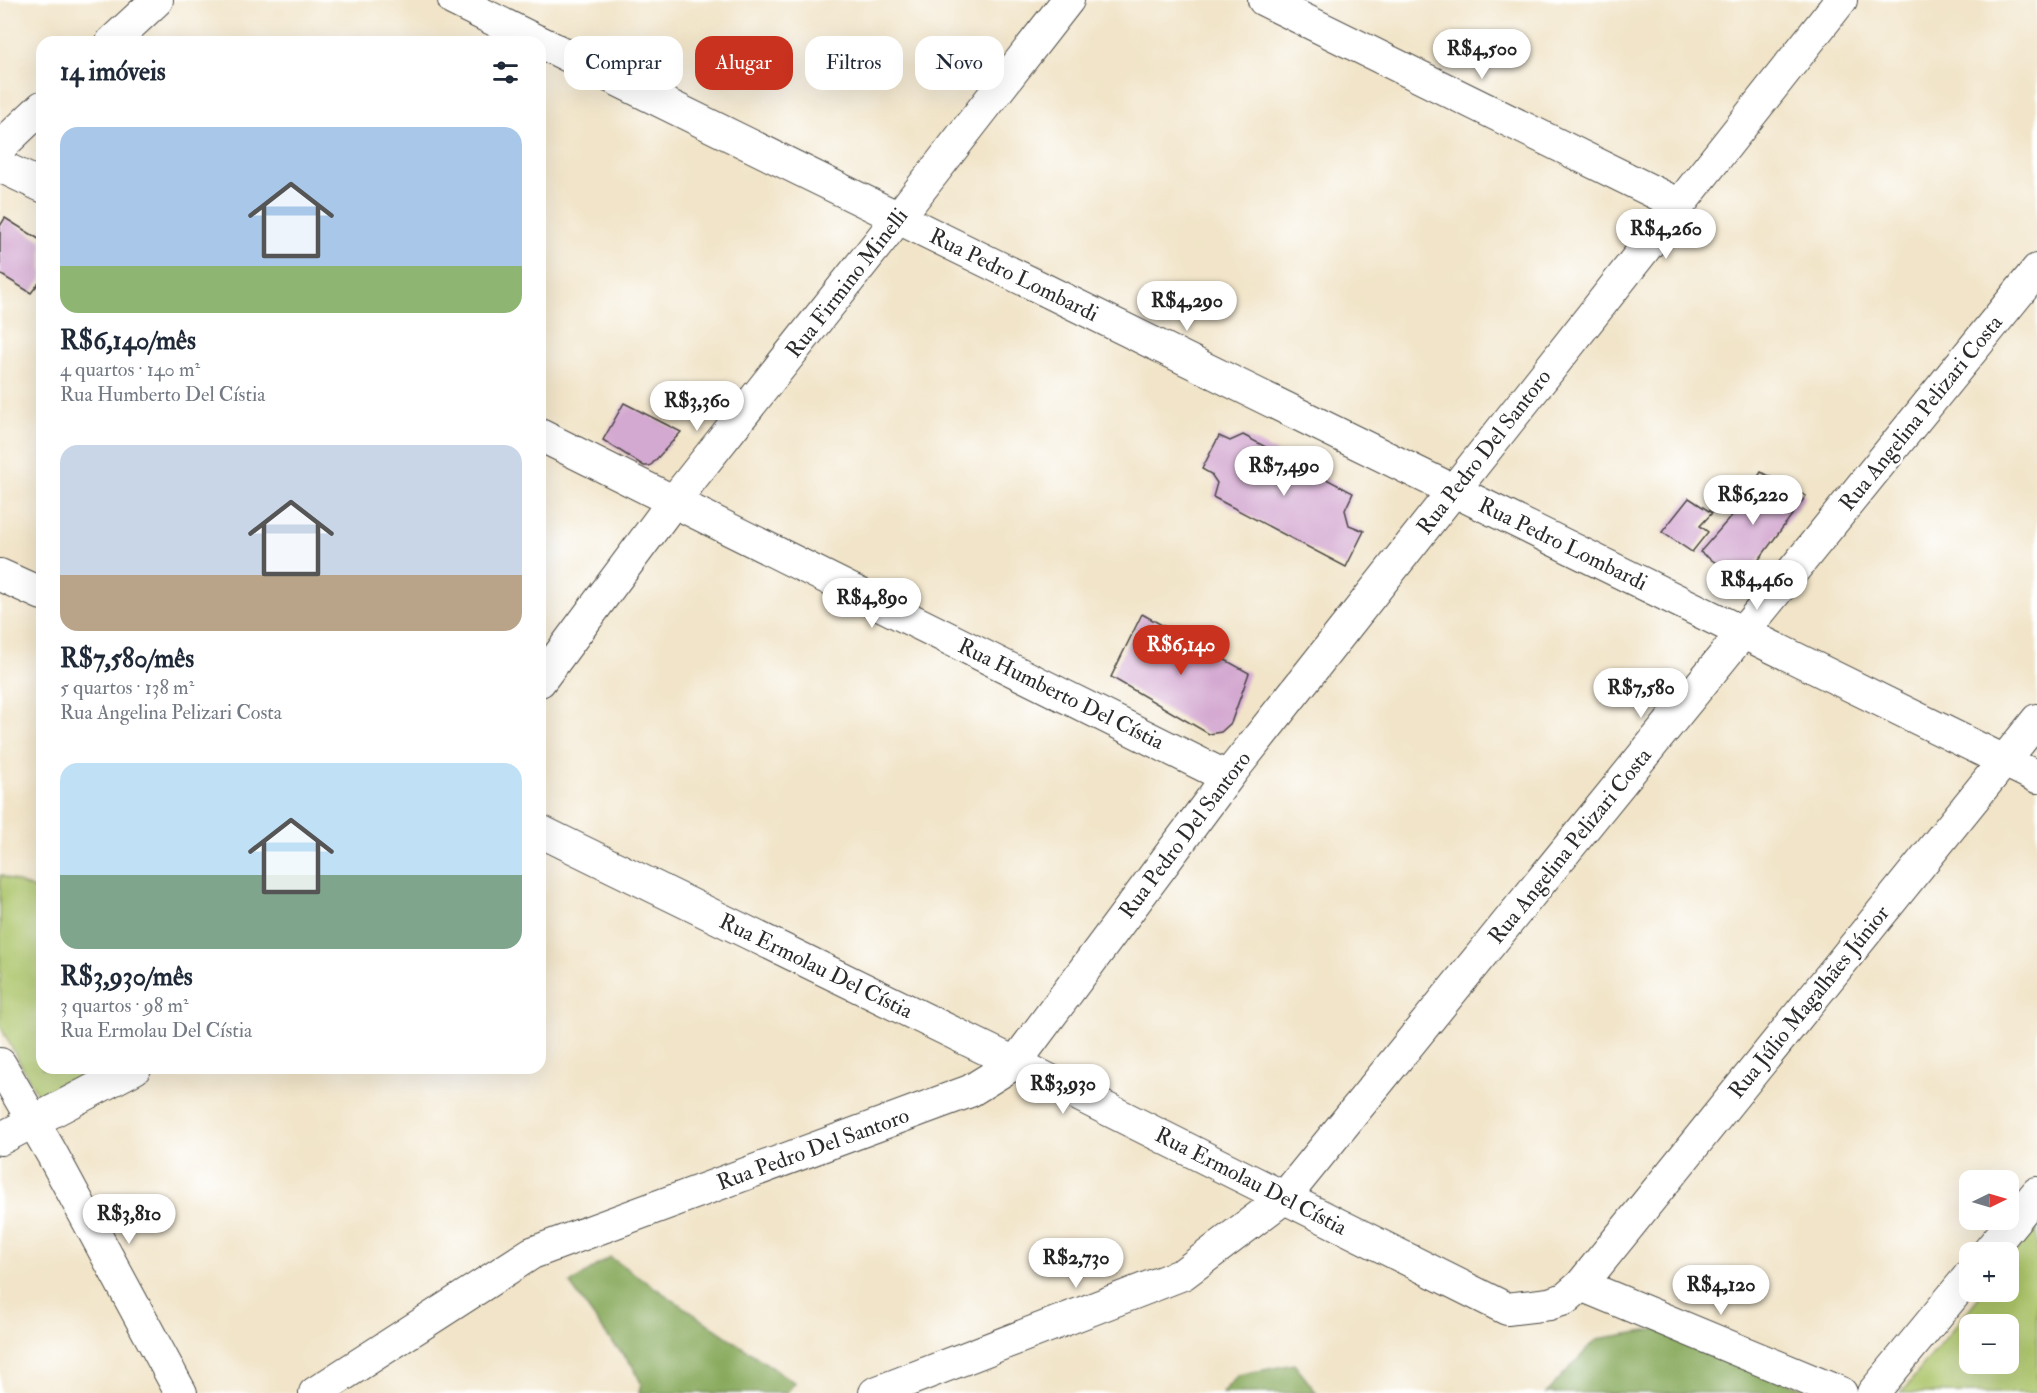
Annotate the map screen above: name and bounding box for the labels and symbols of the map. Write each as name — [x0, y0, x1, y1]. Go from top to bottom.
pin: R$4,500 — [1427, 29, 1537, 80]
street label: Rua Firmino Minelli — [780, 202, 914, 364]
pin: R$4,260 — [1611, 209, 1721, 260]
street label: Rua Pedro Lombardi — [925, 222, 1103, 328]
pin: R$4,290 — [1132, 281, 1242, 332]
street label: Rua Angelina Pelizari Costa — [1833, 309, 2009, 517]
street label: Rua Pedro Del Santoro — [1411, 364, 1557, 540]
pin: R$3,360 — [642, 381, 752, 432]
pin: R$7,490 — [1229, 446, 1339, 497]
pin: R$6,220 — [1698, 475, 1808, 526]
street label: Rua Pedro Lombardi — [1474, 491, 1652, 597]
pin: R$4,460 — [1702, 560, 1812, 611]
pin: R$4,890 — [817, 578, 927, 629]
pin: R$6,140 — [1126, 625, 1236, 676]
street label: Rua Humberto Del Cístia — [953, 632, 1170, 757]
pin: R$7,580 — [1586, 668, 1696, 719]
street label: Rua Angelina Pelizari Costa — [1482, 742, 1658, 950]
street label: Rua Pedro Del Santoro — [1113, 746, 1257, 924]
street label: Rua Júlio Magalhães Júnior — [1722, 899, 1896, 1104]
street label: Rua Ermolau Del Cístia — [715, 907, 918, 1025]
pin: R$3,930 — [1008, 1064, 1118, 1115]
street label: Rua Pedro Del Santoro — [713, 1101, 913, 1197]
street label: Rua Ermolau Del Cístia — [1150, 1121, 1352, 1242]
north arrow — [1959, 1170, 2019, 1230]
pin: R$3,810 — [74, 1194, 184, 1245]
pin: R$2,730 — [1021, 1238, 1131, 1289]
pin: R$4,120 — [1666, 1265, 1776, 1316]

